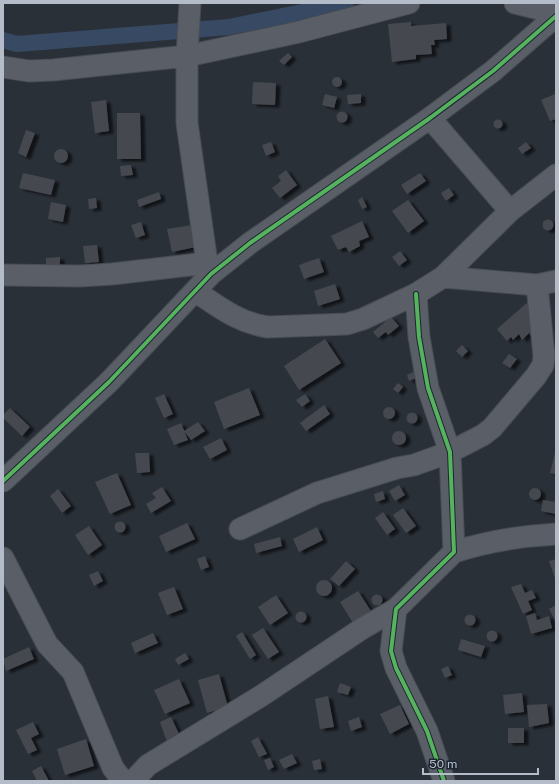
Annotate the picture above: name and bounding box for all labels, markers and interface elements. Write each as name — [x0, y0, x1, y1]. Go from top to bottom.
scale bar — [423, 750, 538, 776]
text: 50 m — [429, 757, 457, 771]

